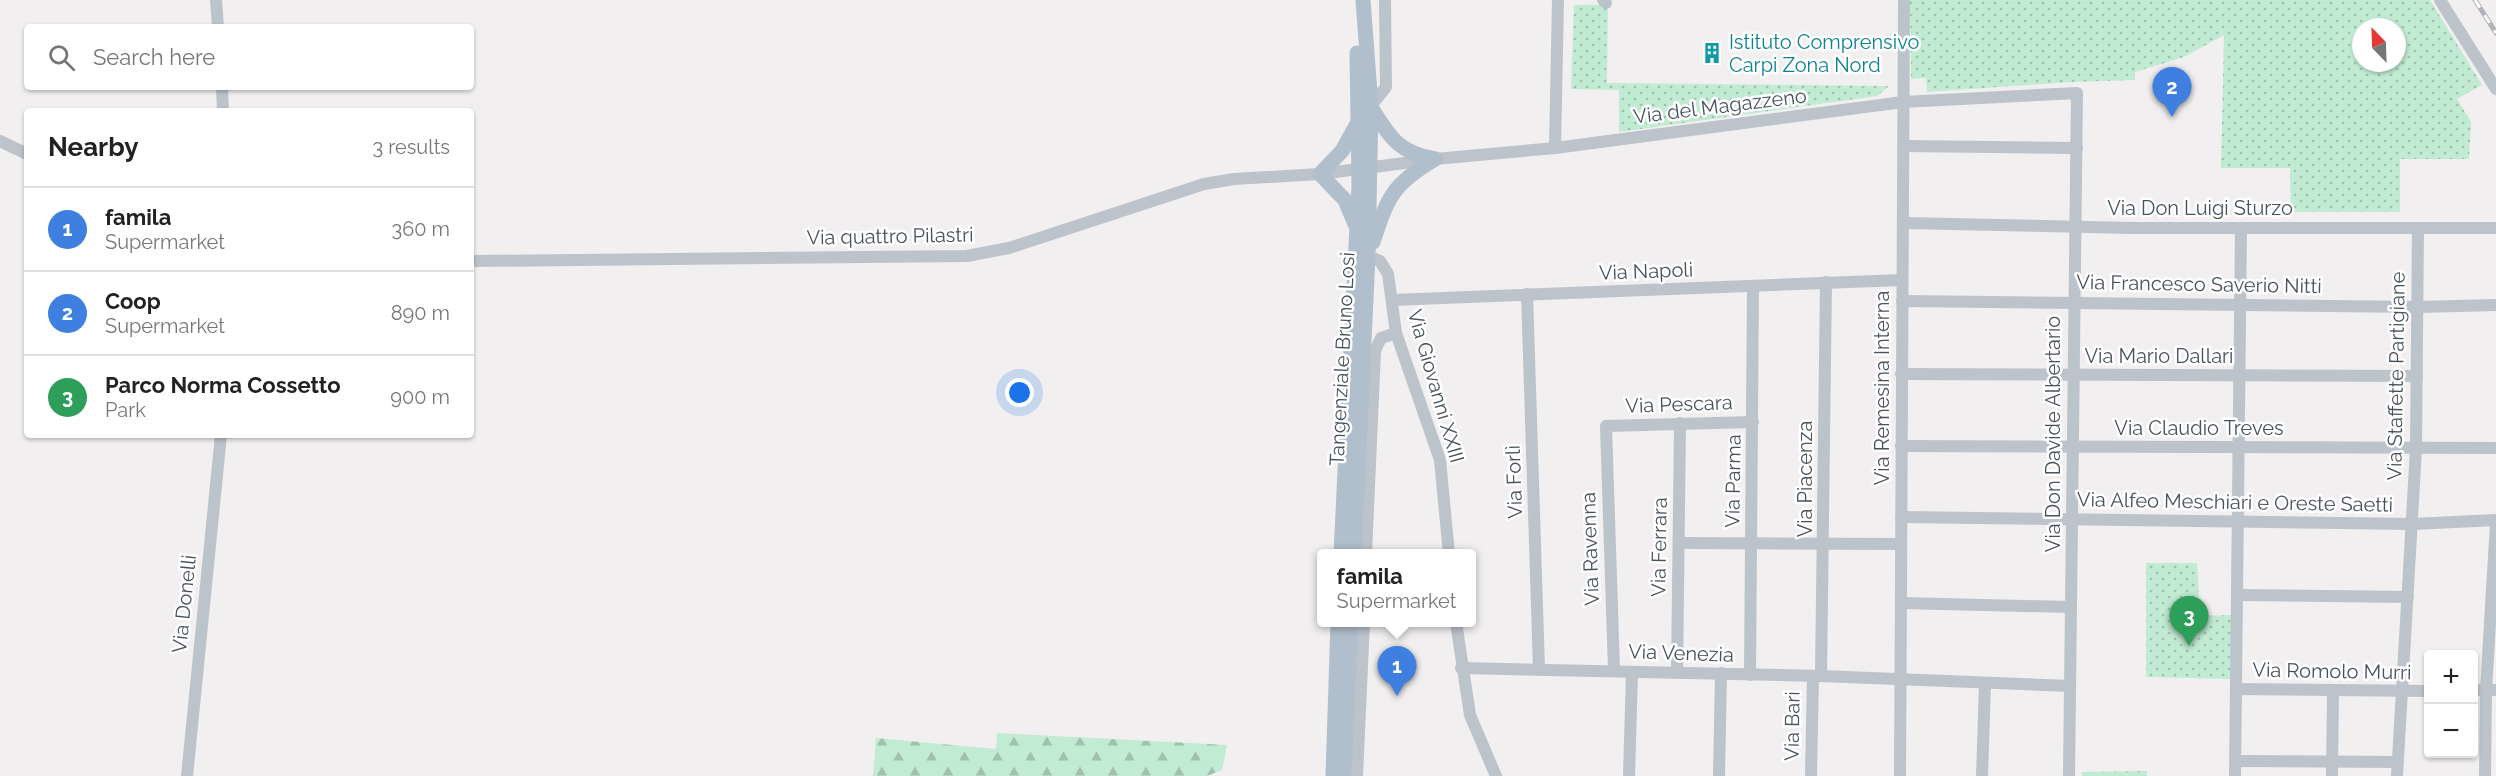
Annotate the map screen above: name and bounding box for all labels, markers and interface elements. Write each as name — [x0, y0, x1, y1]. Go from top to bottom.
north arrow — [2352, 18, 2406, 72]
search box — [24, 24, 474, 90]
place label: Istituto Comprensivo Carpi Zona Nord — [1729, 30, 1919, 77]
icon: search — [45, 41, 78, 74]
building icon: Istituto Comprensivo Carpi Zona Nord — [1700, 41, 1724, 65]
text: Search here — [93, 44, 215, 70]
pin: 2 — [2152, 68, 2192, 117]
street label: Via del Magazzeno — [1632, 83, 1808, 129]
text: Nearby — [48, 132, 138, 162]
text: 3 results — [372, 135, 450, 159]
street label: Via Don Luigi Sturzo — [2107, 196, 2293, 220]
text: famila — [105, 204, 171, 230]
text: 1 — [63, 217, 72, 241]
text: 360 m — [392, 217, 450, 241]
street label: Via quattro Pilastri — [806, 223, 974, 249]
text: Supermarket — [105, 230, 225, 254]
street label: Tangenziale Bruno Losi — [1324, 251, 1360, 467]
street label: Via Napoli — [1598, 257, 1694, 285]
street label: Via Francesco Saverio Nitti — [2076, 270, 2322, 298]
street label: Via Staffette Partigiane — [2382, 271, 2410, 481]
text: Coop — [105, 288, 161, 314]
street label: Via Remesina Interna — [1870, 291, 1894, 485]
text: 2 — [62, 301, 73, 325]
text: 890 m — [391, 301, 450, 325]
street label: Via Giovanni XXIII — [1403, 307, 1469, 465]
text: Supermarket — [105, 314, 225, 338]
street label: Via Don Davide Albertario — [2041, 316, 2065, 552]
street label: Via Mario Dallari — [2085, 344, 2233, 368]
text: Parco Norma Cossetto — [105, 372, 341, 398]
your location — [1005, 378, 1034, 407]
text: 3 — [62, 385, 73, 409]
text: 900 m — [390, 385, 450, 409]
street label: Via Pescara — [1625, 390, 1733, 418]
text: Park — [105, 398, 146, 422]
street label: Via Claudio Treves — [2114, 416, 2284, 440]
street label: Via Piacenza — [1793, 421, 1817, 537]
street label: Via Parma — [1720, 434, 1746, 528]
street label: Via Forlì — [1501, 445, 1527, 519]
street label: Via Alfeo Meschiari e Oreste Saetti — [2077, 487, 2393, 517]
street label: Via Ravenna — [1576, 492, 1604, 606]
street label: Via Ferrara — [1646, 497, 1672, 597]
popup — [1317, 549, 1476, 627]
street label: Via Donelli — [167, 554, 201, 654]
text: famila — [1337, 563, 1403, 589]
text: Supermarket — [1337, 589, 1456, 613]
pin: 3 — [2170, 596, 2208, 646]
street label: Via Venezia — [1628, 639, 1734, 667]
pin: 1 — [1378, 646, 1416, 696]
map controls — [2424, 650, 2478, 758]
button: + — [2424, 650, 2478, 704]
street label: Via Romolo Murri — [2252, 658, 2412, 684]
street label: Via Bari — [1779, 691, 1805, 761]
button: − — [2424, 704, 2478, 758]

